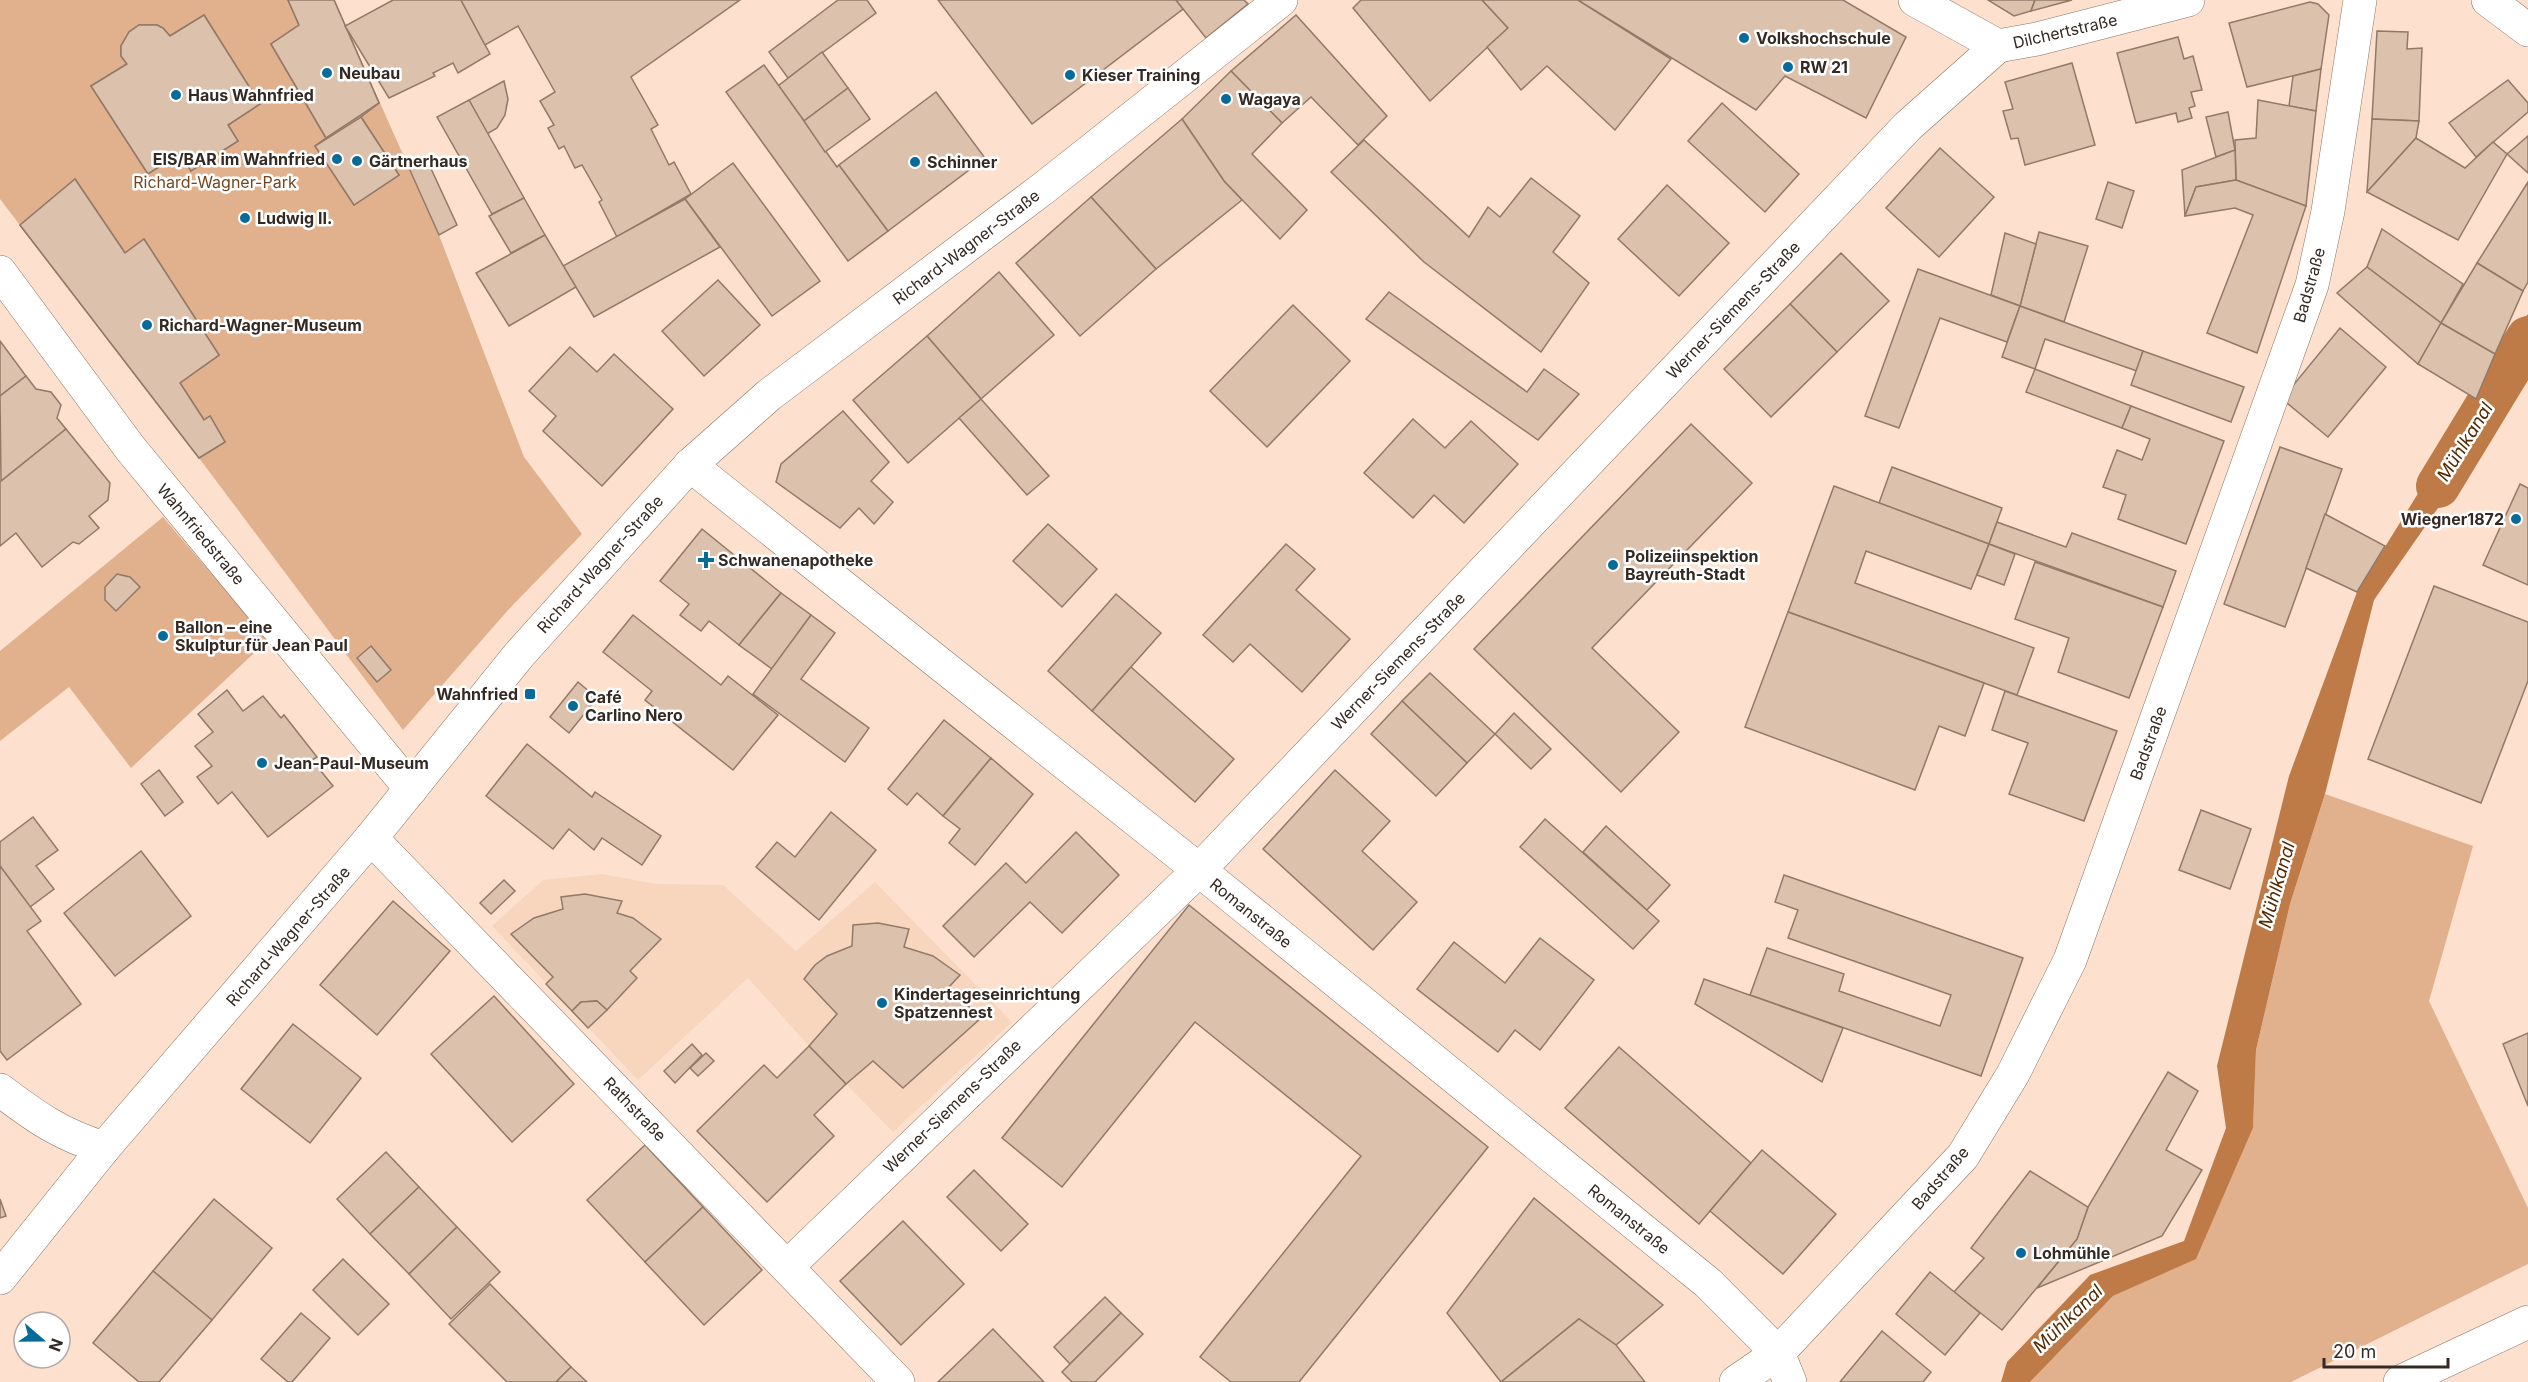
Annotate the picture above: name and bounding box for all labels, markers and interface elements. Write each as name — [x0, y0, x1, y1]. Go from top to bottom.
street label: Dilchertstraße — [2011, 9, 2119, 53]
place label: Volkshochschule — [1756, 28, 1891, 48]
marker: Volkshochschule — [1737, 31, 1751, 45]
place label: RW 21 — [1800, 57, 1848, 77]
marker: RW 21 — [1781, 60, 1795, 74]
place label: Neubau — [339, 63, 400, 83]
place label: Kieser Training — [1082, 65, 1200, 85]
marker: Neubau — [320, 66, 334, 80]
marker: Kieser Training — [1063, 68, 1077, 82]
place label: Haus Wahnfried — [188, 85, 314, 105]
marker: Haus Wahnfried — [169, 88, 183, 102]
place label: Wagaya — [1238, 89, 1301, 109]
marker: Wagaya — [1219, 92, 1233, 106]
place label: EIS/BAR im Wahnfried — [153, 149, 325, 169]
place label: Gärtnerhaus — [369, 151, 467, 171]
marker: EIS/BAR im Wahnfried — [330, 152, 344, 166]
place label: Schinner — [927, 152, 998, 172]
marker: Gärtnerhaus — [350, 154, 364, 168]
marker: Schinner — [908, 155, 922, 169]
park label: Richard-Wagner-Park — [133, 172, 297, 192]
street label: Richard-Wagner-Straße — [889, 185, 1043, 309]
place label: Ludwig II. — [257, 208, 332, 228]
marker: Ludwig II. — [238, 211, 252, 225]
street label: Werner-Siemens-Straße — [1662, 237, 1804, 383]
street label: Badstraße — [2289, 245, 2329, 325]
place label: Richard-Wagner-Museum — [159, 315, 362, 335]
marker: Richard-Wagner-Museum — [140, 318, 154, 332]
water label: Mühlkanal — [2432, 398, 2497, 485]
street label: Wahnfriedstraße — [153, 479, 249, 589]
street label: Richard-Wagner-Straße — [533, 491, 667, 637]
place label: Wiegner1872 — [2401, 509, 2504, 529]
marker: Wiegner1872 — [2509, 512, 2523, 526]
place label: Polizeiinspektion Bayreuth-Stadt — [1625, 546, 1759, 584]
place label: Schwanenapotheke — [718, 550, 873, 570]
marker: Schwanenapotheke — [699, 553, 713, 567]
marker: Polizeiinspektion Bayreuth-Stadt — [1606, 558, 1620, 572]
street label: Werner-Siemens-Straße — [1327, 588, 1469, 734]
place label: Ballon – eine Skulptur für Jean Paul — [175, 617, 348, 655]
marker: Ballon – eine Skulptur für Jean Paul — [156, 629, 170, 643]
place label: Wahnfried — [436, 684, 518, 704]
marker: Wahnfried — [523, 687, 537, 701]
place label: Café Carlino Nero — [585, 687, 683, 725]
marker: Café Carlino Nero — [566, 699, 580, 713]
street label: Badstraße — [2125, 703, 2171, 783]
place label: Jean-Paul-Museum — [274, 753, 429, 773]
marker: Jean-Paul-Museum — [255, 756, 269, 770]
water label: Mühlkanal — [2254, 839, 2299, 930]
street label: Richard-Wagner-Straße — [222, 862, 354, 1010]
street label: Romanstraße — [1206, 874, 1296, 952]
place label: Kindertageseinrichtung Spatzennest — [894, 984, 1080, 1022]
marker: Kindertageseinrichtung Spatzennest — [875, 996, 889, 1010]
street label: Werner-Siemens-Straße — [879, 1035, 1025, 1177]
street label: Rathstraße — [599, 1073, 671, 1145]
street label: Badstraße — [1907, 1142, 1973, 1214]
street label: Romanstraße — [1584, 1180, 1674, 1258]
place label: Lohmühle — [2033, 1243, 2110, 1263]
marker: Lohmühle — [2014, 1246, 2028, 1260]
water label: Mühlkanal — [2029, 1280, 2107, 1357]
north arrow — [12, 1310, 72, 1370]
scale bar — [2324, 1331, 2448, 1369]
text: N — [45, 1336, 68, 1354]
text: 20 m — [2333, 1341, 2376, 1362]

